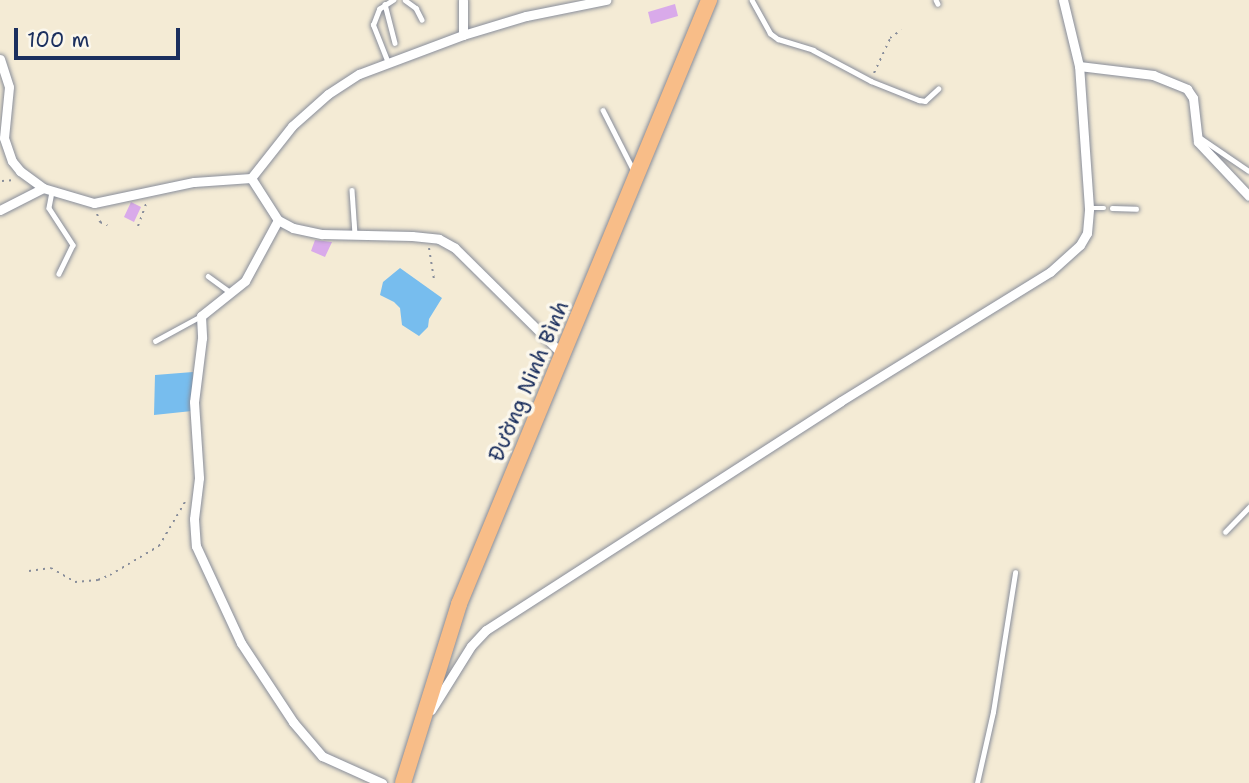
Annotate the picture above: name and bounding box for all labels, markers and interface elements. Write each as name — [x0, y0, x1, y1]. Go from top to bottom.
scale bar — [18, 14, 184, 58]
text: 100 m — [27, 26, 90, 54]
street label: Đường Ninh Bình — [484, 297, 574, 465]

